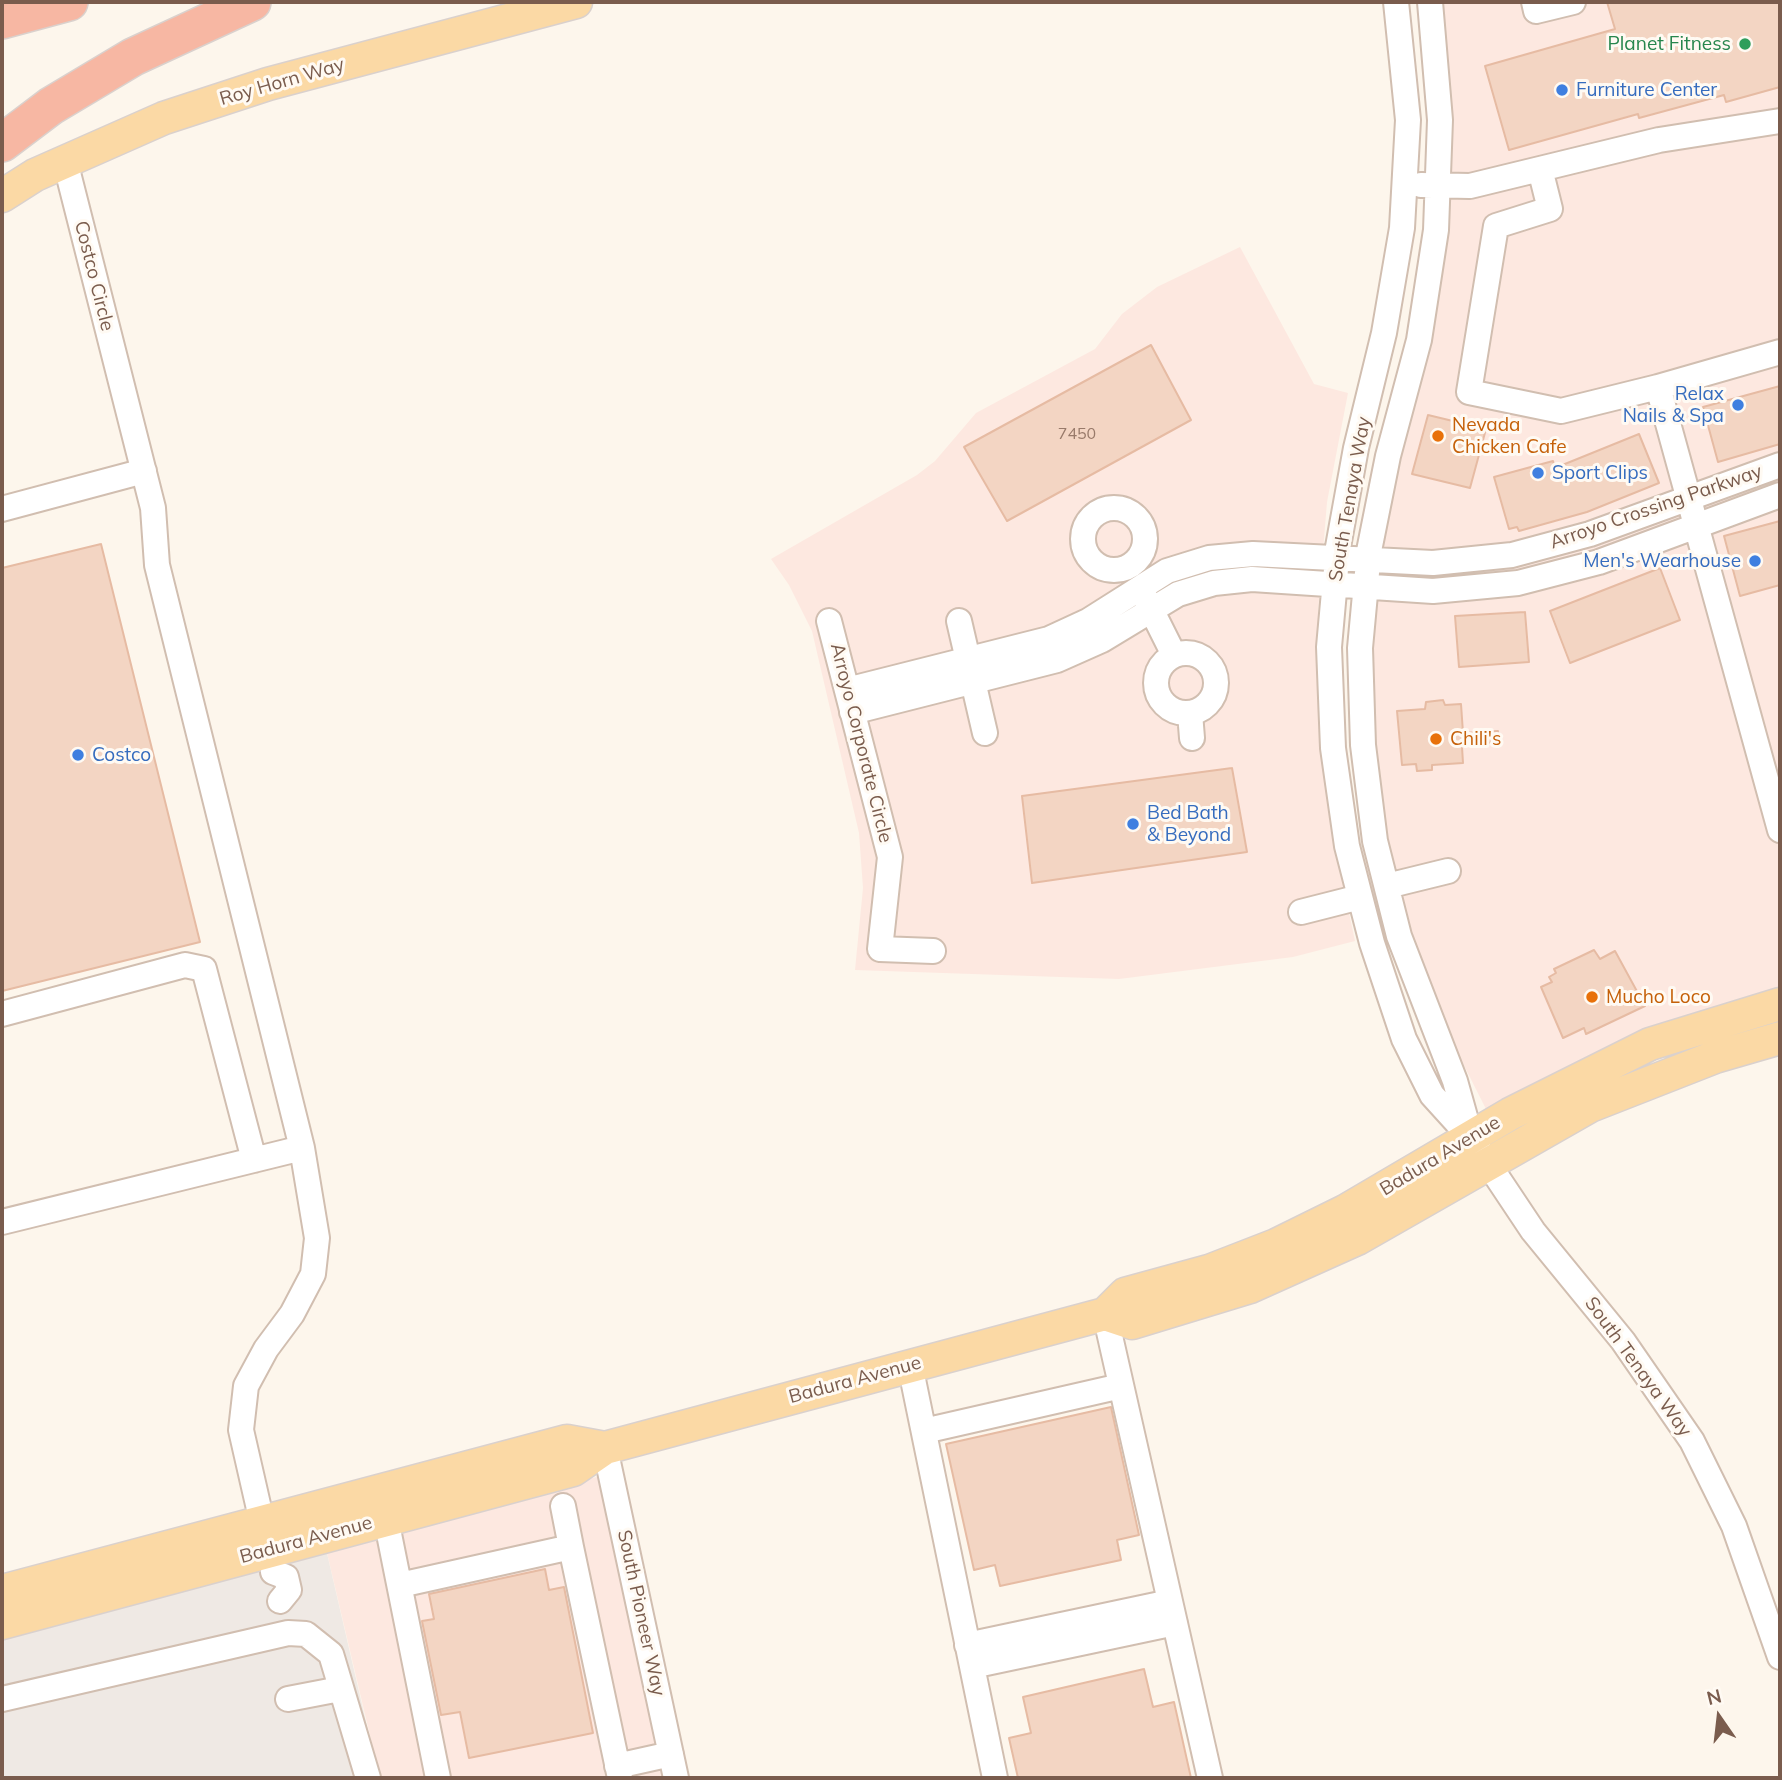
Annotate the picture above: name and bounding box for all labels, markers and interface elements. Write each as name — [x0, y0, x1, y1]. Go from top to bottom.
place label: Planet Fitness — [1607, 33, 1731, 55]
marker: Planet Fitness — [1737, 36, 1753, 52]
street label: Roy Horn Way — [217, 53, 347, 111]
place label: Furniture Center — [1576, 79, 1717, 101]
marker: Furniture Center — [1554, 82, 1570, 98]
street label: Costco Circle — [69, 219, 119, 333]
place label: Relax Nails & Spa — [1623, 383, 1724, 427]
marker: Relax Nails & Spa — [1730, 397, 1746, 413]
place label: Nevada Chicken Cafe — [1452, 414, 1567, 458]
street label: South Tenaya Way — [1324, 415, 1376, 583]
house number: 7450 — [1058, 424, 1096, 444]
marker: Nevada Chicken Cafe — [1430, 428, 1446, 444]
street label: Arroyo Crossing Parkway — [1547, 460, 1765, 554]
place label: Sport Clips — [1552, 462, 1648, 484]
marker: Sport Clips — [1530, 465, 1546, 481]
place label: Men's Wearhouse — [1583, 550, 1741, 572]
marker: Men's Wearhouse — [1747, 553, 1763, 569]
street label: Arroyo Corporate Circle — [825, 641, 897, 845]
place label: Chili's — [1450, 728, 1501, 750]
marker: Chili's — [1428, 731, 1444, 747]
place label: Costco — [92, 744, 151, 766]
marker: Costco — [70, 747, 86, 763]
place label: Bed Bath & Beyond — [1147, 802, 1231, 846]
marker: Bed Bath & Beyond — [1125, 816, 1141, 832]
place label: Mucho Loco — [1606, 986, 1711, 1008]
marker: Mucho Loco — [1584, 989, 1600, 1005]
street label: Badura Avenue — [1376, 1111, 1504, 1201]
street label: South Tenaya Way — [1580, 1293, 1696, 1441]
street label: Badura Avenue — [786, 1351, 924, 1409]
street label: Badura Avenue — [237, 1511, 375, 1569]
street label: South Pioneer Way — [612, 1528, 670, 1698]
north arrow — [1684, 1682, 1754, 1752]
text: N — [1704, 1683, 1724, 1710]

